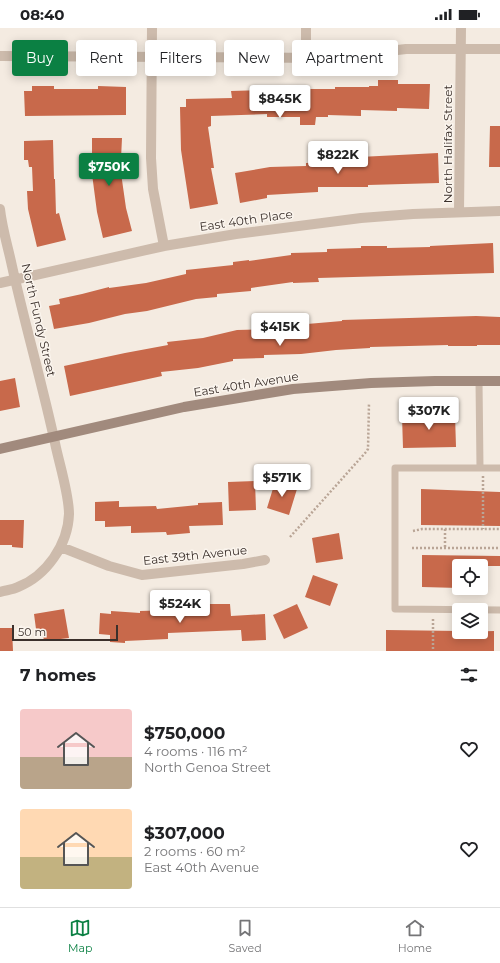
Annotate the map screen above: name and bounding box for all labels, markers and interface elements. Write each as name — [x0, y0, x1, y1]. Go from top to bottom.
text: 08:40 — [20, 5, 65, 24]
chip: Buy — [12, 40, 68, 76]
chip: Rent — [76, 40, 137, 76]
chip: Filters — [145, 40, 216, 76]
chip: New — [224, 40, 284, 76]
chip: Apartment — [292, 40, 398, 76]
pin: $845K — [252, 85, 308, 119]
street label: North Halifax Street — [440, 85, 455, 203]
text: $845K — [258, 90, 302, 106]
pin: $822K — [310, 141, 366, 175]
text: $822K — [317, 146, 359, 162]
pin: $750K — [81, 153, 137, 187]
text: $750K — [88, 158, 130, 174]
street label: East 40th Place — [198, 206, 294, 234]
street label: North Fundy Street — [19, 262, 59, 378]
pin: $415K — [252, 313, 308, 347]
text: $415K — [260, 318, 300, 334]
street label: East 40th Avenue — [192, 368, 300, 400]
pin: $307K — [401, 397, 457, 431]
text: $307K — [408, 402, 450, 418]
pin: $571K — [254, 464, 310, 498]
text: $571K — [263, 469, 301, 485]
street label: East 39th Avenue — [142, 542, 248, 568]
map controls — [452, 559, 488, 639]
button: locate — [452, 559, 488, 595]
pin: $524K — [152, 590, 208, 624]
text: $524K — [159, 595, 201, 611]
button: layers — [452, 603, 488, 639]
scale bar — [12, 623, 118, 642]
text: 50 m — [18, 625, 46, 639]
icon: filters — [458, 664, 480, 686]
text: 7 homes — [20, 665, 96, 685]
text: $750,000 — [144, 723, 225, 743]
icon: home — [52, 725, 100, 773]
icon: heart — [458, 738, 480, 760]
text: 4 rooms · 116 m² — [144, 743, 248, 759]
text: North Genoa Street — [144, 759, 271, 775]
text: $307,000 — [144, 823, 225, 843]
icon: home — [52, 825, 100, 873]
icon: heart — [458, 838, 480, 860]
text: 2 rooms · 60 m² — [144, 843, 246, 859]
text: East 40th Avenue — [144, 859, 259, 875]
tab: Map — [68, 917, 93, 955]
tab: Saved — [229, 917, 262, 955]
tab: Home — [398, 917, 432, 955]

